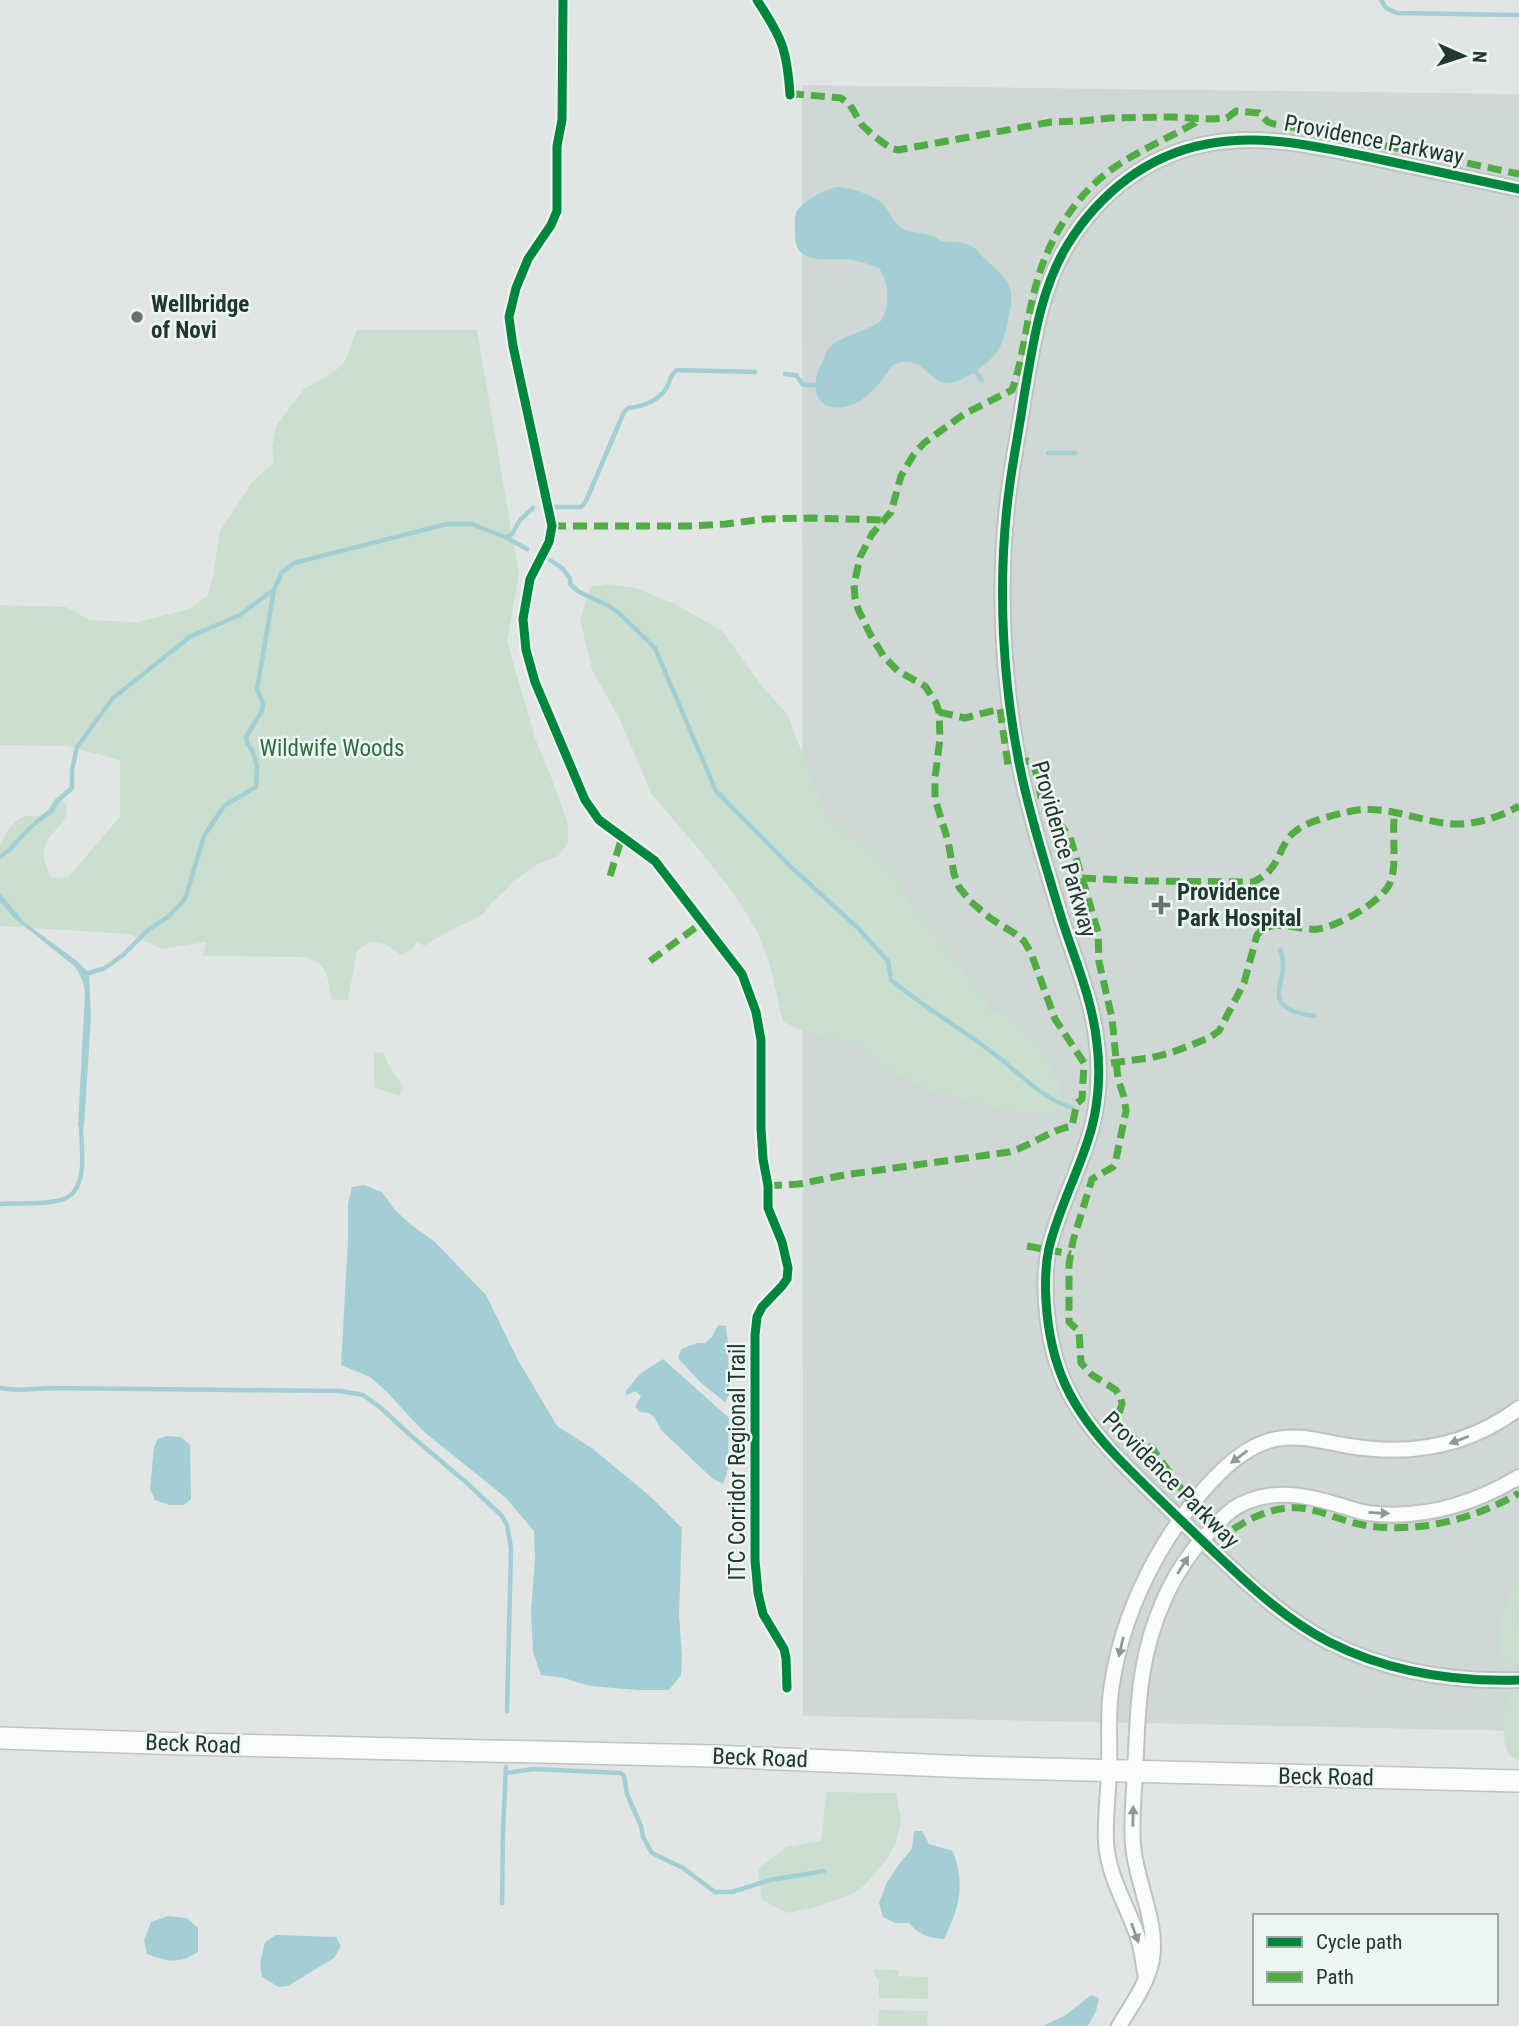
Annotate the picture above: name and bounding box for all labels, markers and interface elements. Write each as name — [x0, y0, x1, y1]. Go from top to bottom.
north arrow — [1428, 21, 1498, 91]
text: N — [1468, 50, 1491, 63]
street label: Providence Parkway — [1282, 109, 1467, 171]
place label: Wellbridge of Novi — [151, 291, 249, 344]
marker: Wellbridge of Novi — [129, 309, 145, 325]
park label: Wildwife Woods — [260, 735, 404, 762]
street label: Providence Parkway — [1026, 758, 1102, 941]
place label: Providence Park Hospital — [1177, 879, 1302, 932]
marker: Providence Park Hospital — [1151, 895, 1171, 915]
street label: ITC Corridor Regional Trail — [724, 1343, 751, 1581]
street label: Providence Parkway — [1097, 1406, 1245, 1554]
one-way arrow — [1449, 1435, 1470, 1446]
one-way arrow — [1230, 1449, 1248, 1464]
one-way arrow — [1368, 1508, 1390, 1519]
one-way arrow — [1176, 1556, 1189, 1575]
one-way arrow — [1115, 1636, 1126, 1658]
street label: Beck Road — [145, 1729, 241, 1759]
street label: Beck Road — [712, 1743, 808, 1773]
street label: Beck Road — [1278, 1763, 1374, 1791]
one-way arrow — [1128, 1804, 1139, 1826]
legend — [1253, 1914, 1498, 2005]
one-way arrow — [1130, 1922, 1141, 1943]
text: Cycle path — [1316, 1930, 1402, 1954]
text: Path — [1316, 1965, 1354, 1989]

